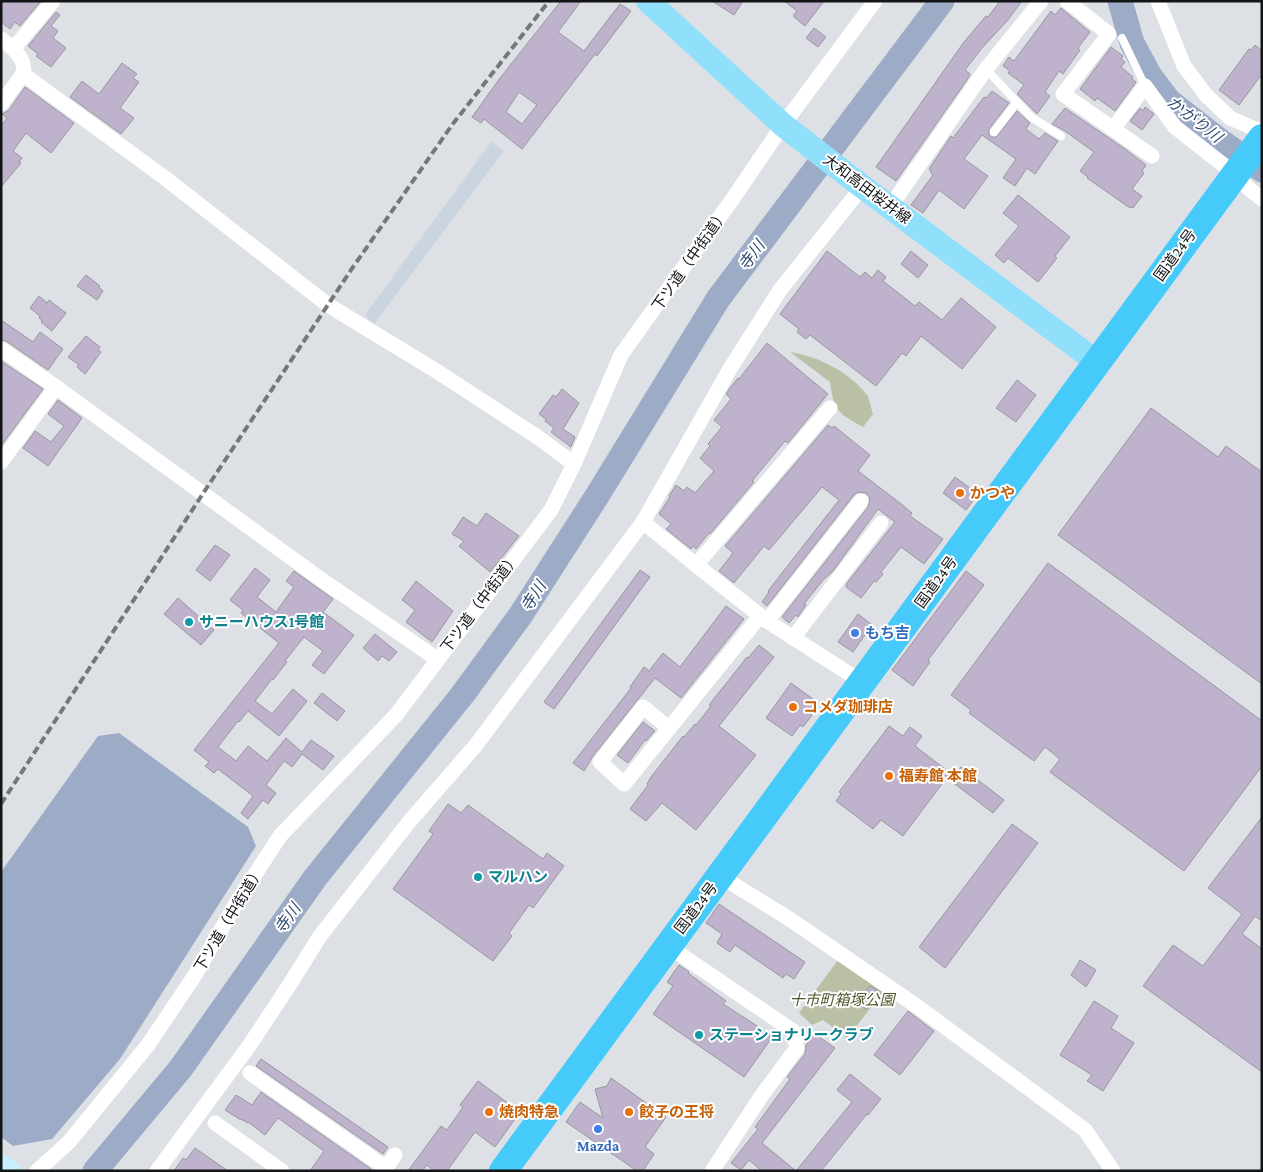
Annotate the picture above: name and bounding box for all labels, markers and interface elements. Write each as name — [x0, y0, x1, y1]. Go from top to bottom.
water label: かがり川 — [1164, 93, 1227, 147]
street label: 大和高田桜井線 — [820, 150, 914, 227]
street label: 下ツ道（中街道） — [649, 206, 731, 314]
street label: 国道24号 — [1151, 226, 1199, 284]
water label: 寺川 — [735, 236, 769, 273]
place label: かつや — [970, 485, 1015, 501]
marker: かつや — [954, 487, 966, 499]
street label: 下ツ道（中街道） — [437, 550, 523, 656]
street label: 国道24号 — [912, 553, 960, 611]
water label: 寺川 — [518, 577, 550, 614]
place label: サニーハウス1号館 — [199, 614, 324, 630]
marker: サニーハウス1号館 — [183, 616, 195, 628]
place label: もち吉 — [865, 625, 910, 641]
marker: もち吉 — [849, 627, 861, 639]
place label: コメダ珈琲店 — [803, 699, 893, 715]
marker: コメダ珈琲店 — [787, 701, 799, 713]
place label: 福寿館 本館 — [898, 768, 977, 784]
marker: 福寿館 本館 — [883, 770, 895, 782]
street label: 下ツ道（中街道） — [191, 863, 267, 975]
place label: マルハン — [488, 869, 548, 885]
marker: マルハン — [472, 871, 484, 883]
street label: 国道24号 — [672, 879, 720, 937]
water label: 寺川 — [271, 899, 305, 936]
park label: 十市町箱塚公園 — [789, 992, 896, 1008]
place label: ステーショナリークラブ — [709, 1026, 874, 1043]
marker: ステーショナリークラブ — [693, 1029, 705, 1041]
place label: 焼肉特急 — [499, 1104, 559, 1120]
place label: 餃子の王将 — [639, 1104, 714, 1120]
marker: 焼肉特急 — [483, 1106, 495, 1118]
marker: 餃子の王将 — [623, 1106, 635, 1118]
marker: Mazda — [592, 1123, 604, 1135]
place label: Mazda — [577, 1138, 620, 1154]

